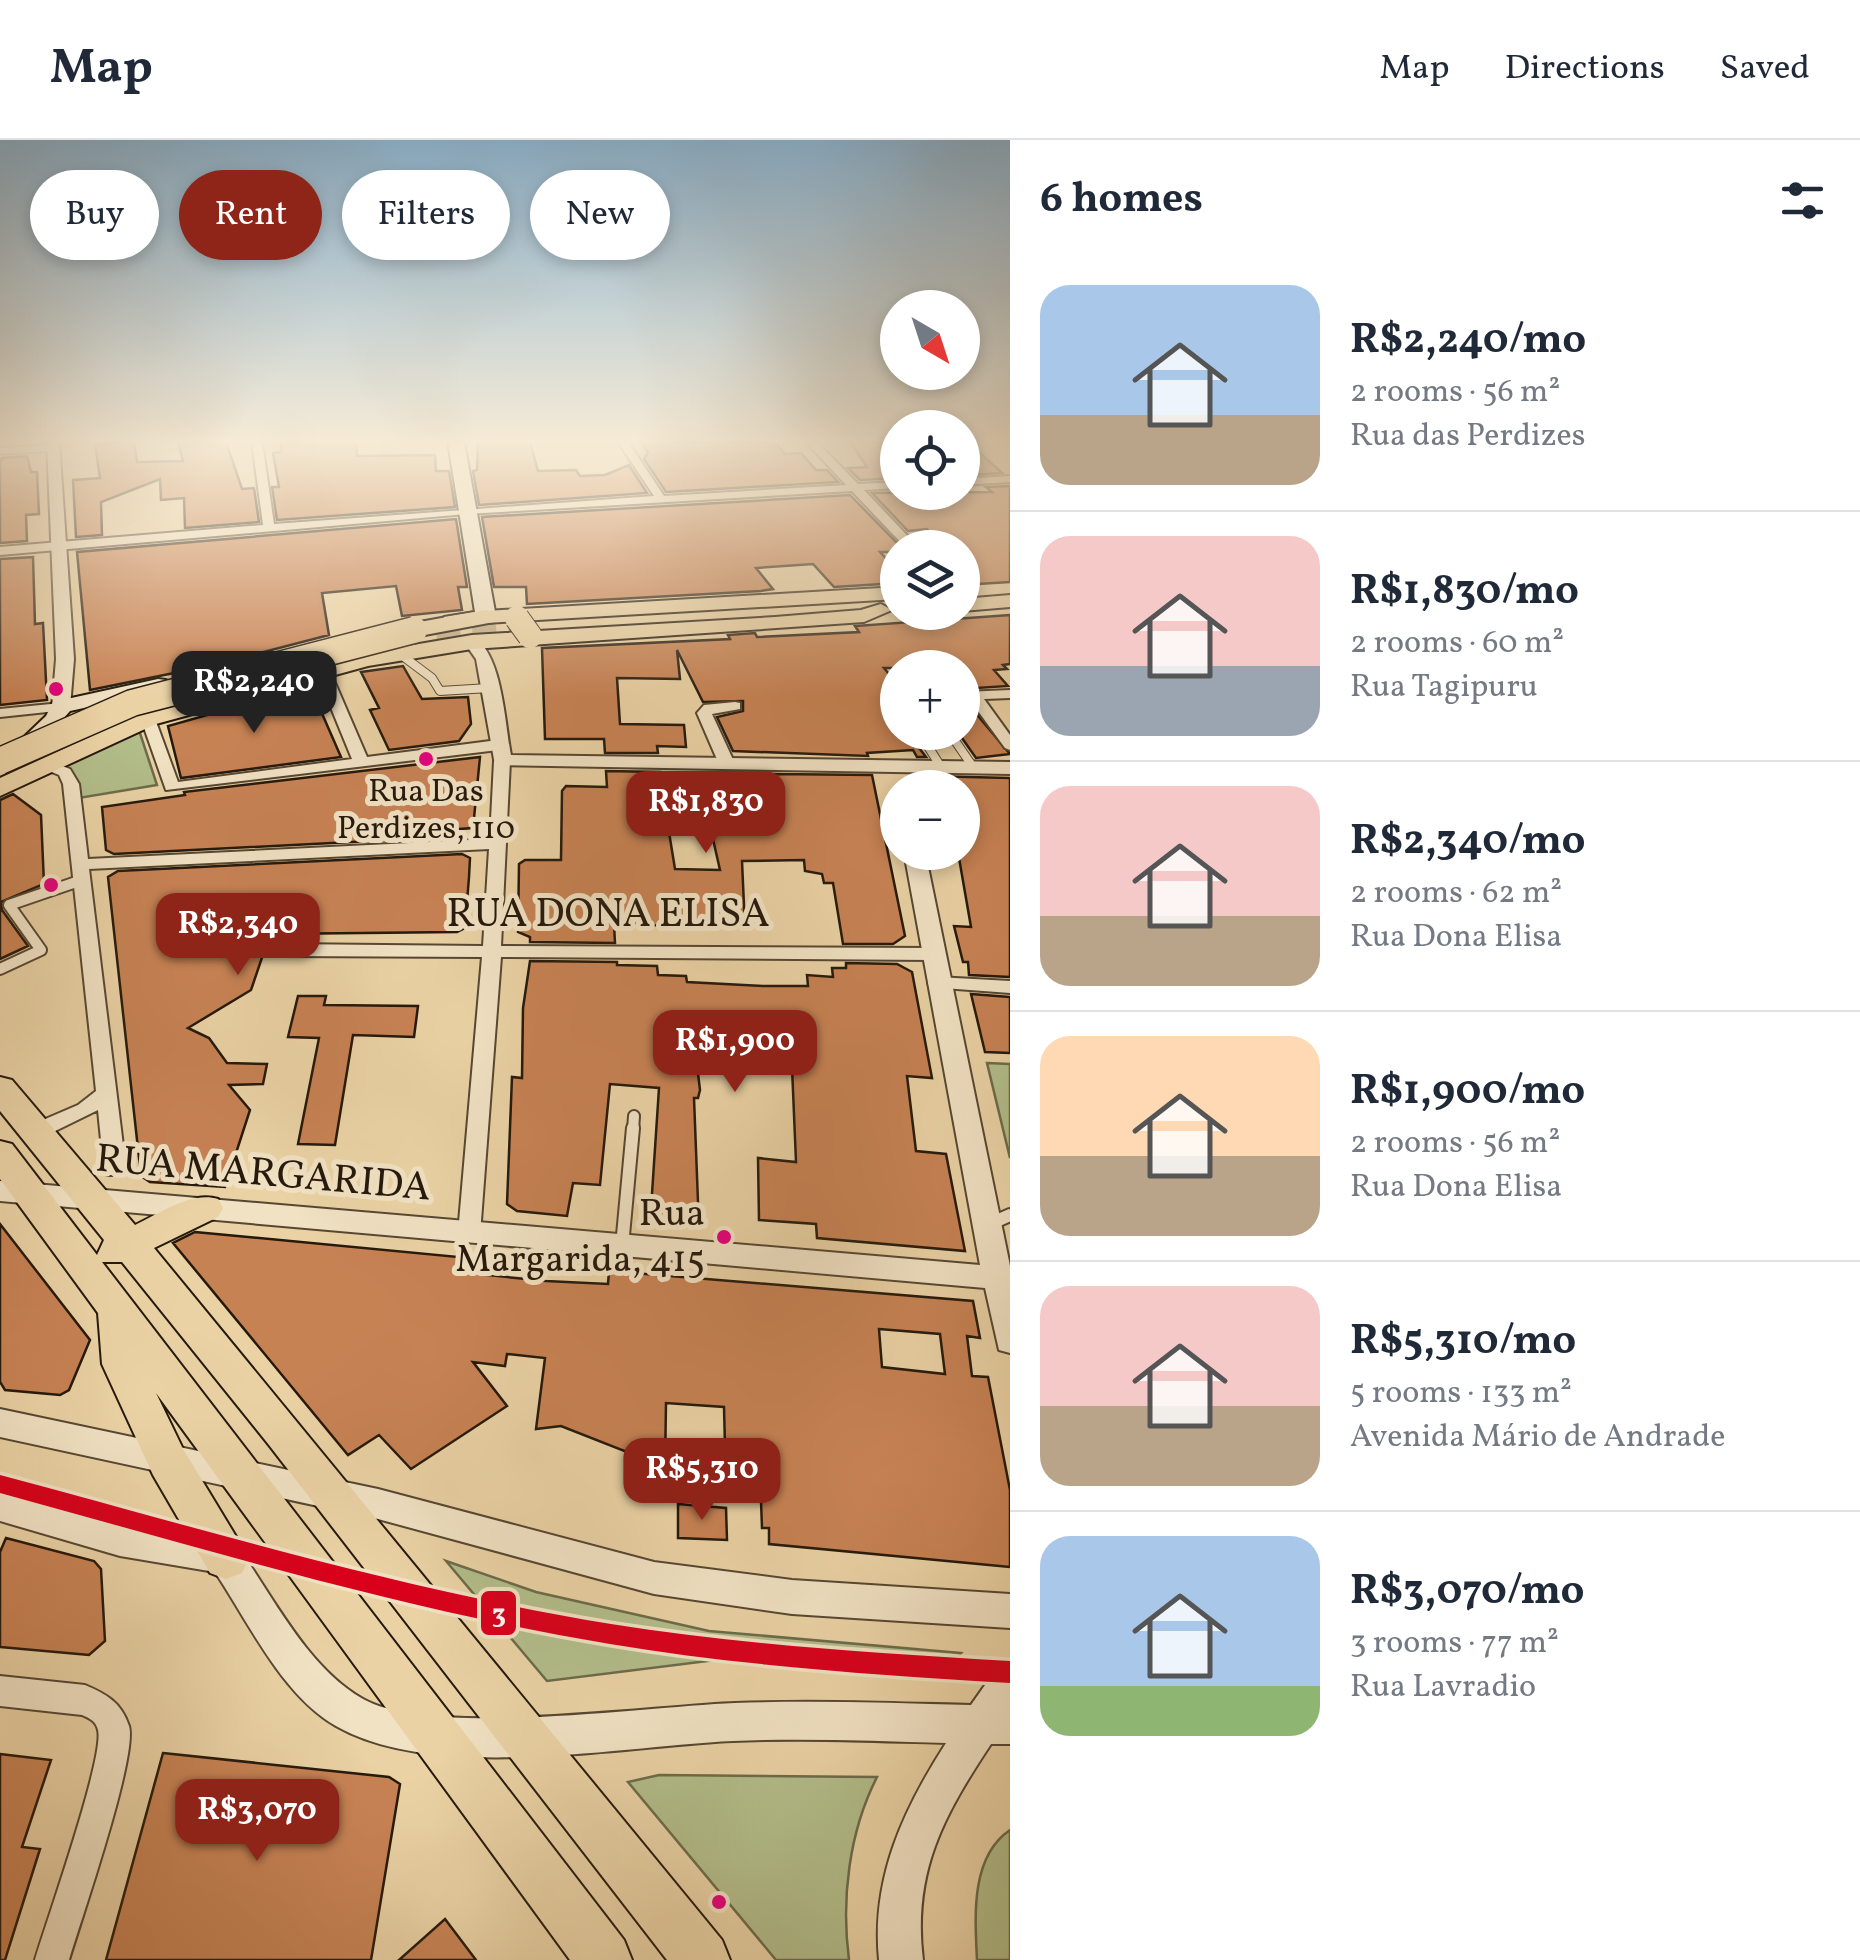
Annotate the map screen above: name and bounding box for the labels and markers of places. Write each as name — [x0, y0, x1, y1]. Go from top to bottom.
pin: R$2,240 — [162, 651, 346, 736]
unlabelled marker — [46, 679, 66, 699]
marker: Rua Das Perdizes, 110 — [416, 749, 436, 769]
place label: Rua Das Perdizes, 110 — [337, 771, 515, 852]
pin: R$1,830 — [614, 771, 798, 856]
unlabelled marker — [41, 875, 61, 895]
pin: R$2,340 — [146, 893, 330, 978]
pin: R$1,900 — [643, 1010, 827, 1095]
place label: Rua Margarida, 415 — [456, 1189, 705, 1288]
marker: Rua Margarida, 415 — [714, 1227, 734, 1247]
pin: R$5,310 — [610, 1438, 794, 1523]
pin: R$3,070 — [165, 1779, 349, 1864]
unlabelled marker — [709, 1892, 729, 1912]

